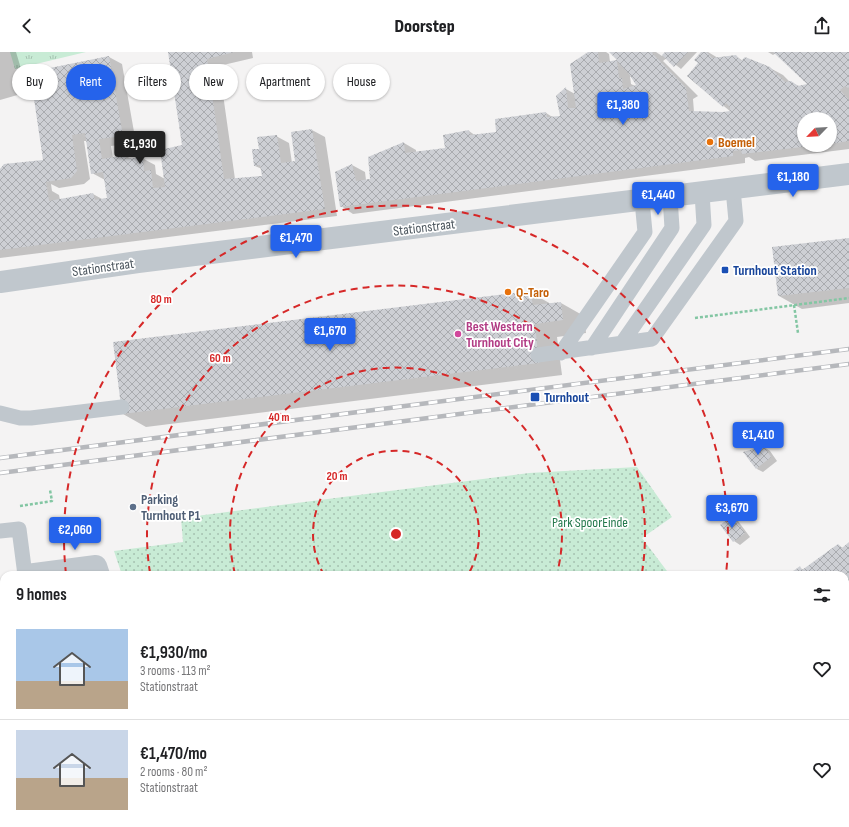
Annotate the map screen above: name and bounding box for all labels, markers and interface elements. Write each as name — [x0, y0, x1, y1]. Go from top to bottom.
icon: back — [16, 15, 38, 37]
icon: share — [811, 15, 833, 37]
text: Doorstep — [394, 16, 455, 37]
chip: Buy — [12, 64, 58, 100]
chip: Rent — [66, 64, 116, 100]
chip: Filters — [124, 64, 181, 100]
chip: New — [189, 64, 238, 100]
chip: Apartment — [246, 64, 325, 100]
chip: House — [333, 64, 390, 100]
pin: €1,380 — [590, 92, 656, 126]
text: €1,380 — [606, 97, 640, 113]
north arrow — [797, 112, 837, 152]
map controls — [797, 112, 837, 152]
pin: €1,930 — [107, 131, 173, 165]
place label: Boemel — [718, 134, 755, 151]
text: €1,930 — [123, 136, 157, 152]
marker: Boemel — [705, 137, 715, 147]
pin: €1,180 — [760, 164, 826, 198]
text: €1,180 — [777, 169, 809, 185]
pin: €1,440 — [625, 182, 691, 216]
text: €1,440 — [641, 187, 675, 203]
street label: Stationstraat — [392, 215, 456, 240]
pin: €1,470 — [263, 225, 329, 259]
text: €1,470 — [279, 230, 313, 246]
street label: Stationstraat — [71, 255, 135, 280]
place label: Turnhout Station — [733, 262, 817, 279]
marker: Turnhout Station — [720, 265, 730, 275]
place label: Q-Taro — [516, 284, 549, 301]
marker: Q-Taro — [503, 287, 513, 297]
text: 80 m — [150, 292, 172, 307]
pin: €1,670 — [297, 318, 363, 352]
place label: Best Western Turnhout City — [466, 318, 534, 351]
text: €1,670 — [313, 323, 347, 339]
marker: Best Western Turnhout City — [453, 329, 463, 339]
text: 60 m — [209, 351, 231, 366]
place label: Turnhout — [544, 389, 589, 406]
marker: Turnhout — [529, 391, 541, 403]
text: 40 m — [268, 410, 290, 425]
pin: €1,410 — [725, 422, 791, 456]
text: €1,410 — [742, 427, 774, 443]
text: 20 m — [327, 469, 347, 484]
place label: Parking Turnhout P1 — [141, 491, 201, 524]
pin: €3,670 — [699, 495, 765, 529]
text: €3,670 — [715, 500, 749, 516]
marker: Parking Turnhout P1 — [128, 502, 138, 512]
park label: Park SpoorEinde — [552, 514, 628, 531]
pin: €2,060 — [42, 517, 108, 551]
text: €2,060 — [58, 522, 92, 538]
centre of rings — [389, 527, 403, 541]
icon: filters — [811, 584, 833, 606]
text: 9 homes — [16, 585, 67, 605]
text: €1,930/mo — [140, 643, 207, 663]
icon: home — [48, 645, 96, 693]
icon: heart — [811, 658, 833, 680]
text: 3 rooms · 113 m² — [140, 663, 211, 679]
text: Stationstraat — [140, 679, 198, 695]
text: €1,470/mo — [140, 744, 207, 764]
icon: home — [48, 746, 96, 794]
icon: heart — [811, 759, 833, 781]
text: 2 rooms · 80 m² — [140, 764, 207, 780]
text: Stationstraat — [140, 780, 198, 796]

